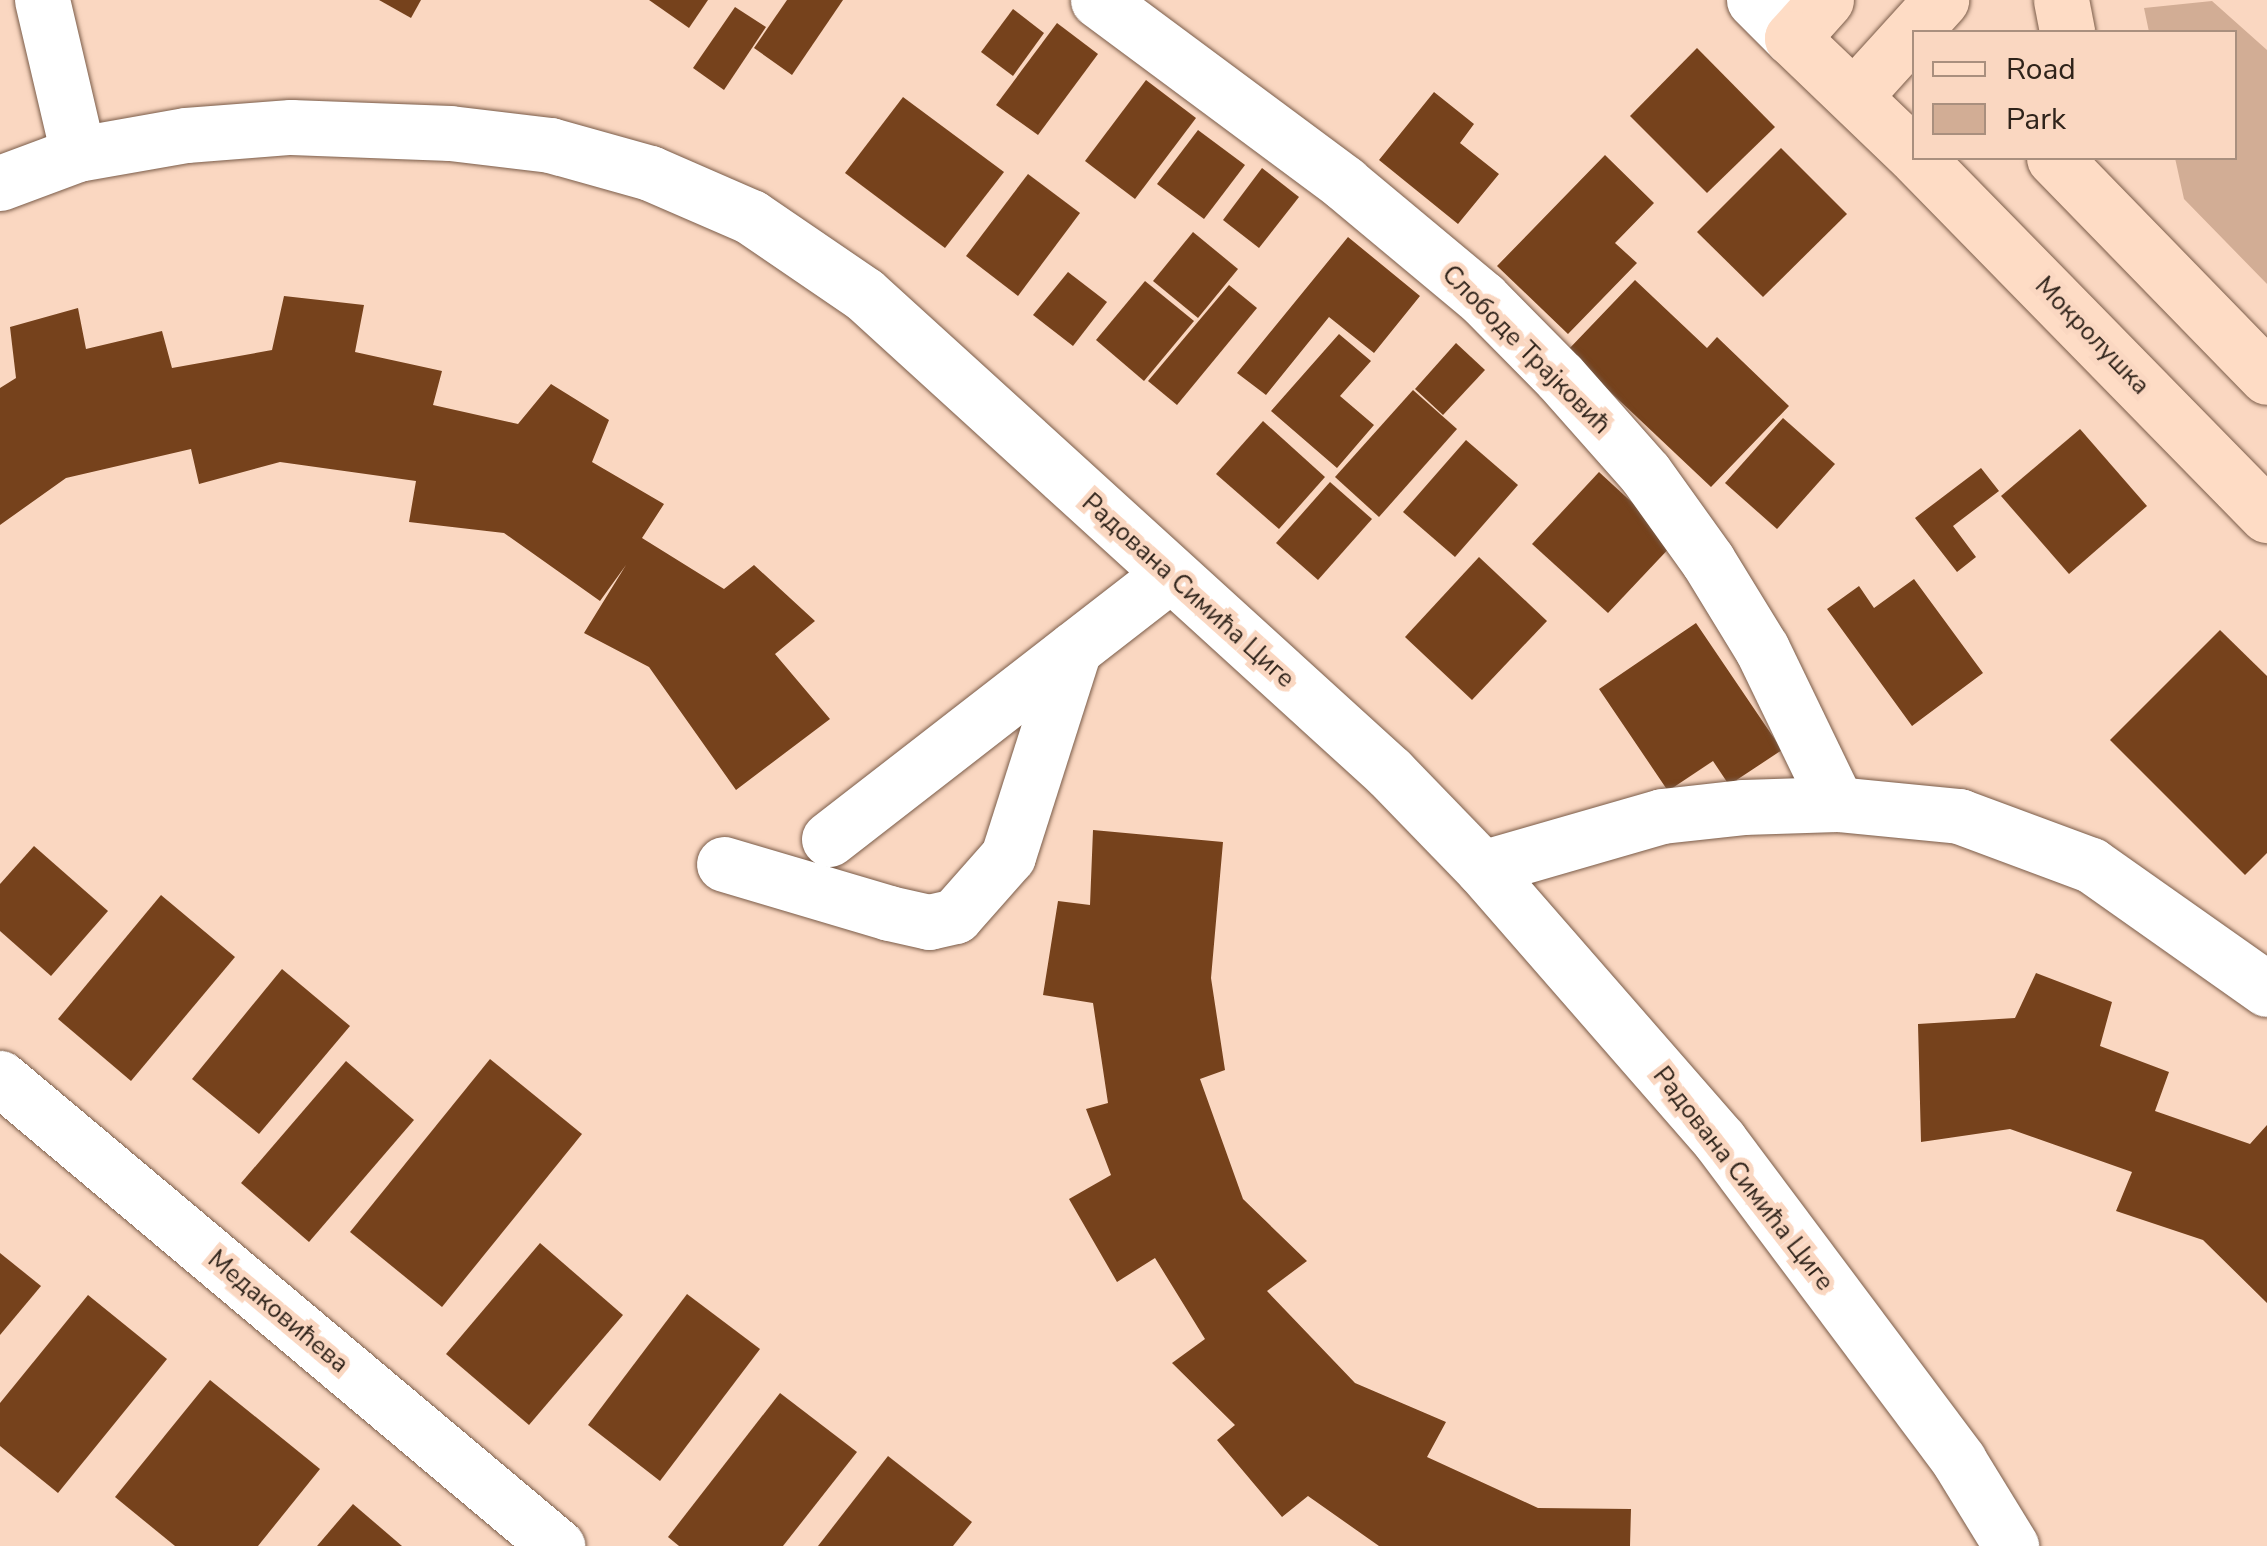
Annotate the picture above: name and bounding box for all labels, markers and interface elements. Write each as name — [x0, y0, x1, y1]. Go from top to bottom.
legend — [1912, 30, 2237, 160]
text: Road — [2006, 49, 2076, 90]
text: Park — [2006, 99, 2066, 140]
street label: Слободе Трајковић — [1435, 259, 1617, 441]
street label: Мокролушка — [2029, 271, 2155, 401]
street label: Радована Симића Циге — [1076, 488, 1300, 694]
street label: Радована Симића Циге — [1646, 1061, 1840, 1297]
street label: Медаковићева — [202, 1245, 354, 1379]

